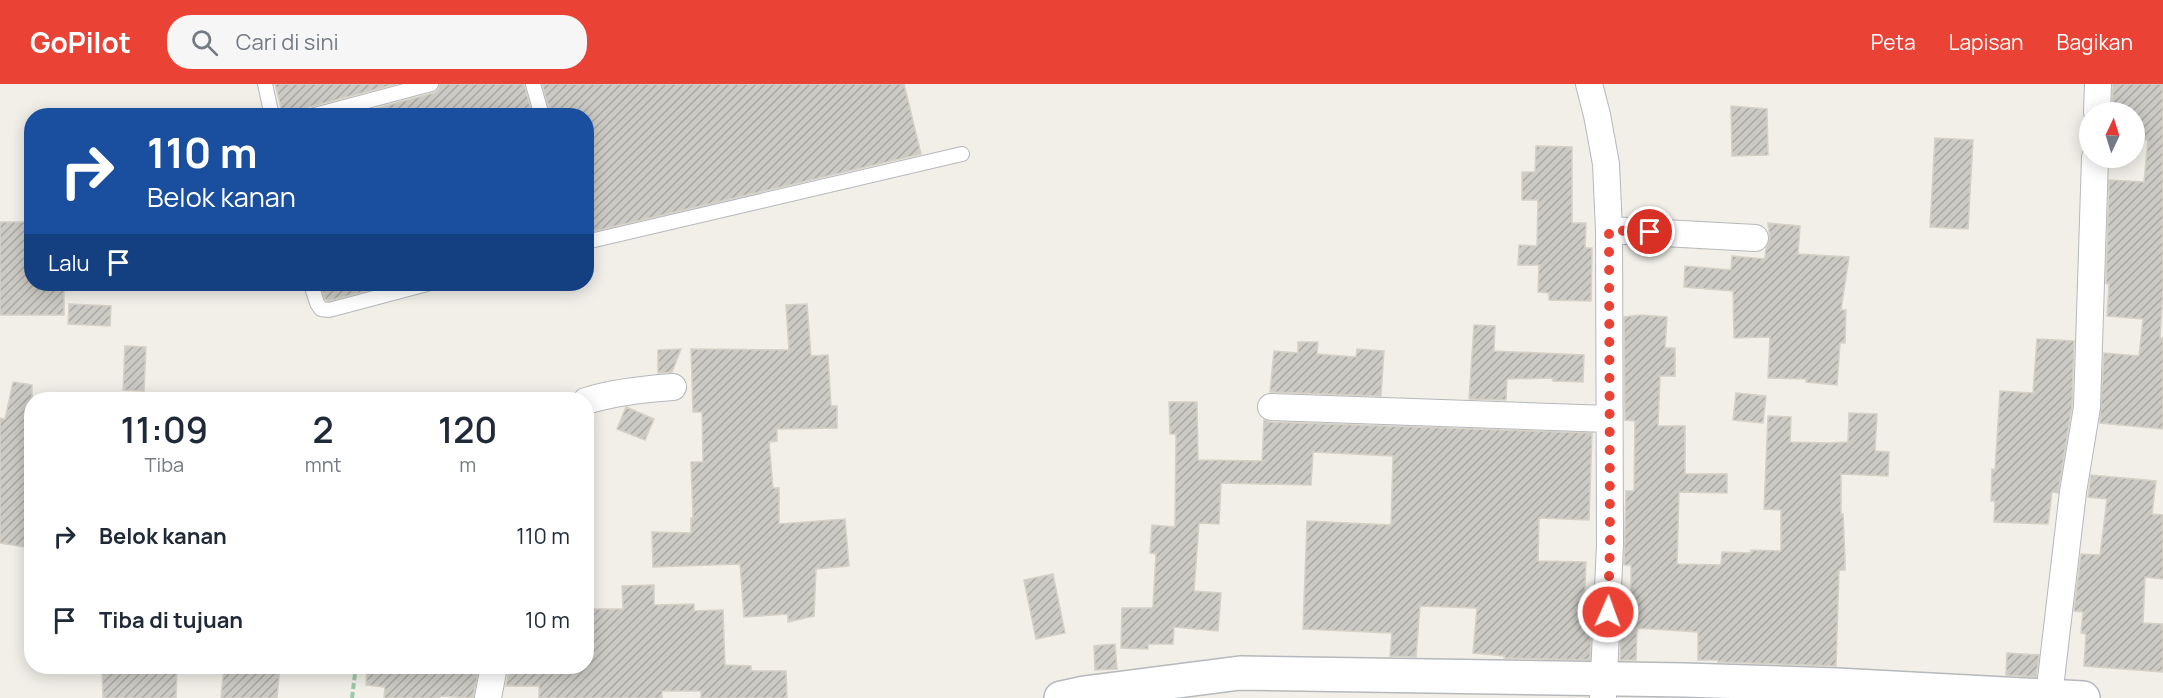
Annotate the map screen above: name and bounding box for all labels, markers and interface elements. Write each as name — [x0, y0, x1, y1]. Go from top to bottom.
search box — [167, 15, 587, 69]
text: GoPilot — [30, 23, 131, 61]
icon: search — [188, 26, 221, 59]
text: Cari di sini — [236, 27, 339, 57]
text: Peta — [1871, 28, 1916, 56]
text: Lapisan — [1949, 28, 2024, 56]
text: Bagikan — [2057, 28, 2133, 56]
north arrow — [2079, 102, 2145, 168]
map controls — [2079, 102, 2145, 168]
text: 110 m — [147, 123, 258, 181]
icon: right — [48, 132, 126, 210]
text: Belok kanan — [147, 178, 296, 215]
pin — [1624, 206, 1675, 257]
icon: arrive — [1633, 215, 1666, 248]
icon: arrive — [102, 246, 135, 279]
text: Lalu — [48, 248, 90, 278]
text: 11:09 — [121, 405, 208, 454]
text: 2 — [313, 405, 334, 454]
text: 120 — [438, 405, 497, 454]
text: Tiba — [145, 451, 184, 478]
text: mnt — [305, 451, 342, 478]
text: m — [459, 451, 476, 478]
icon: right — [48, 520, 81, 553]
text: Belok kanan — [99, 521, 227, 551]
text: 110 m — [516, 521, 570, 551]
position arrow — [1576, 580, 1640, 644]
icon: arrive — [48, 604, 81, 637]
text: Tiba di tujuan — [99, 605, 243, 635]
text: 10 m — [525, 605, 570, 635]

